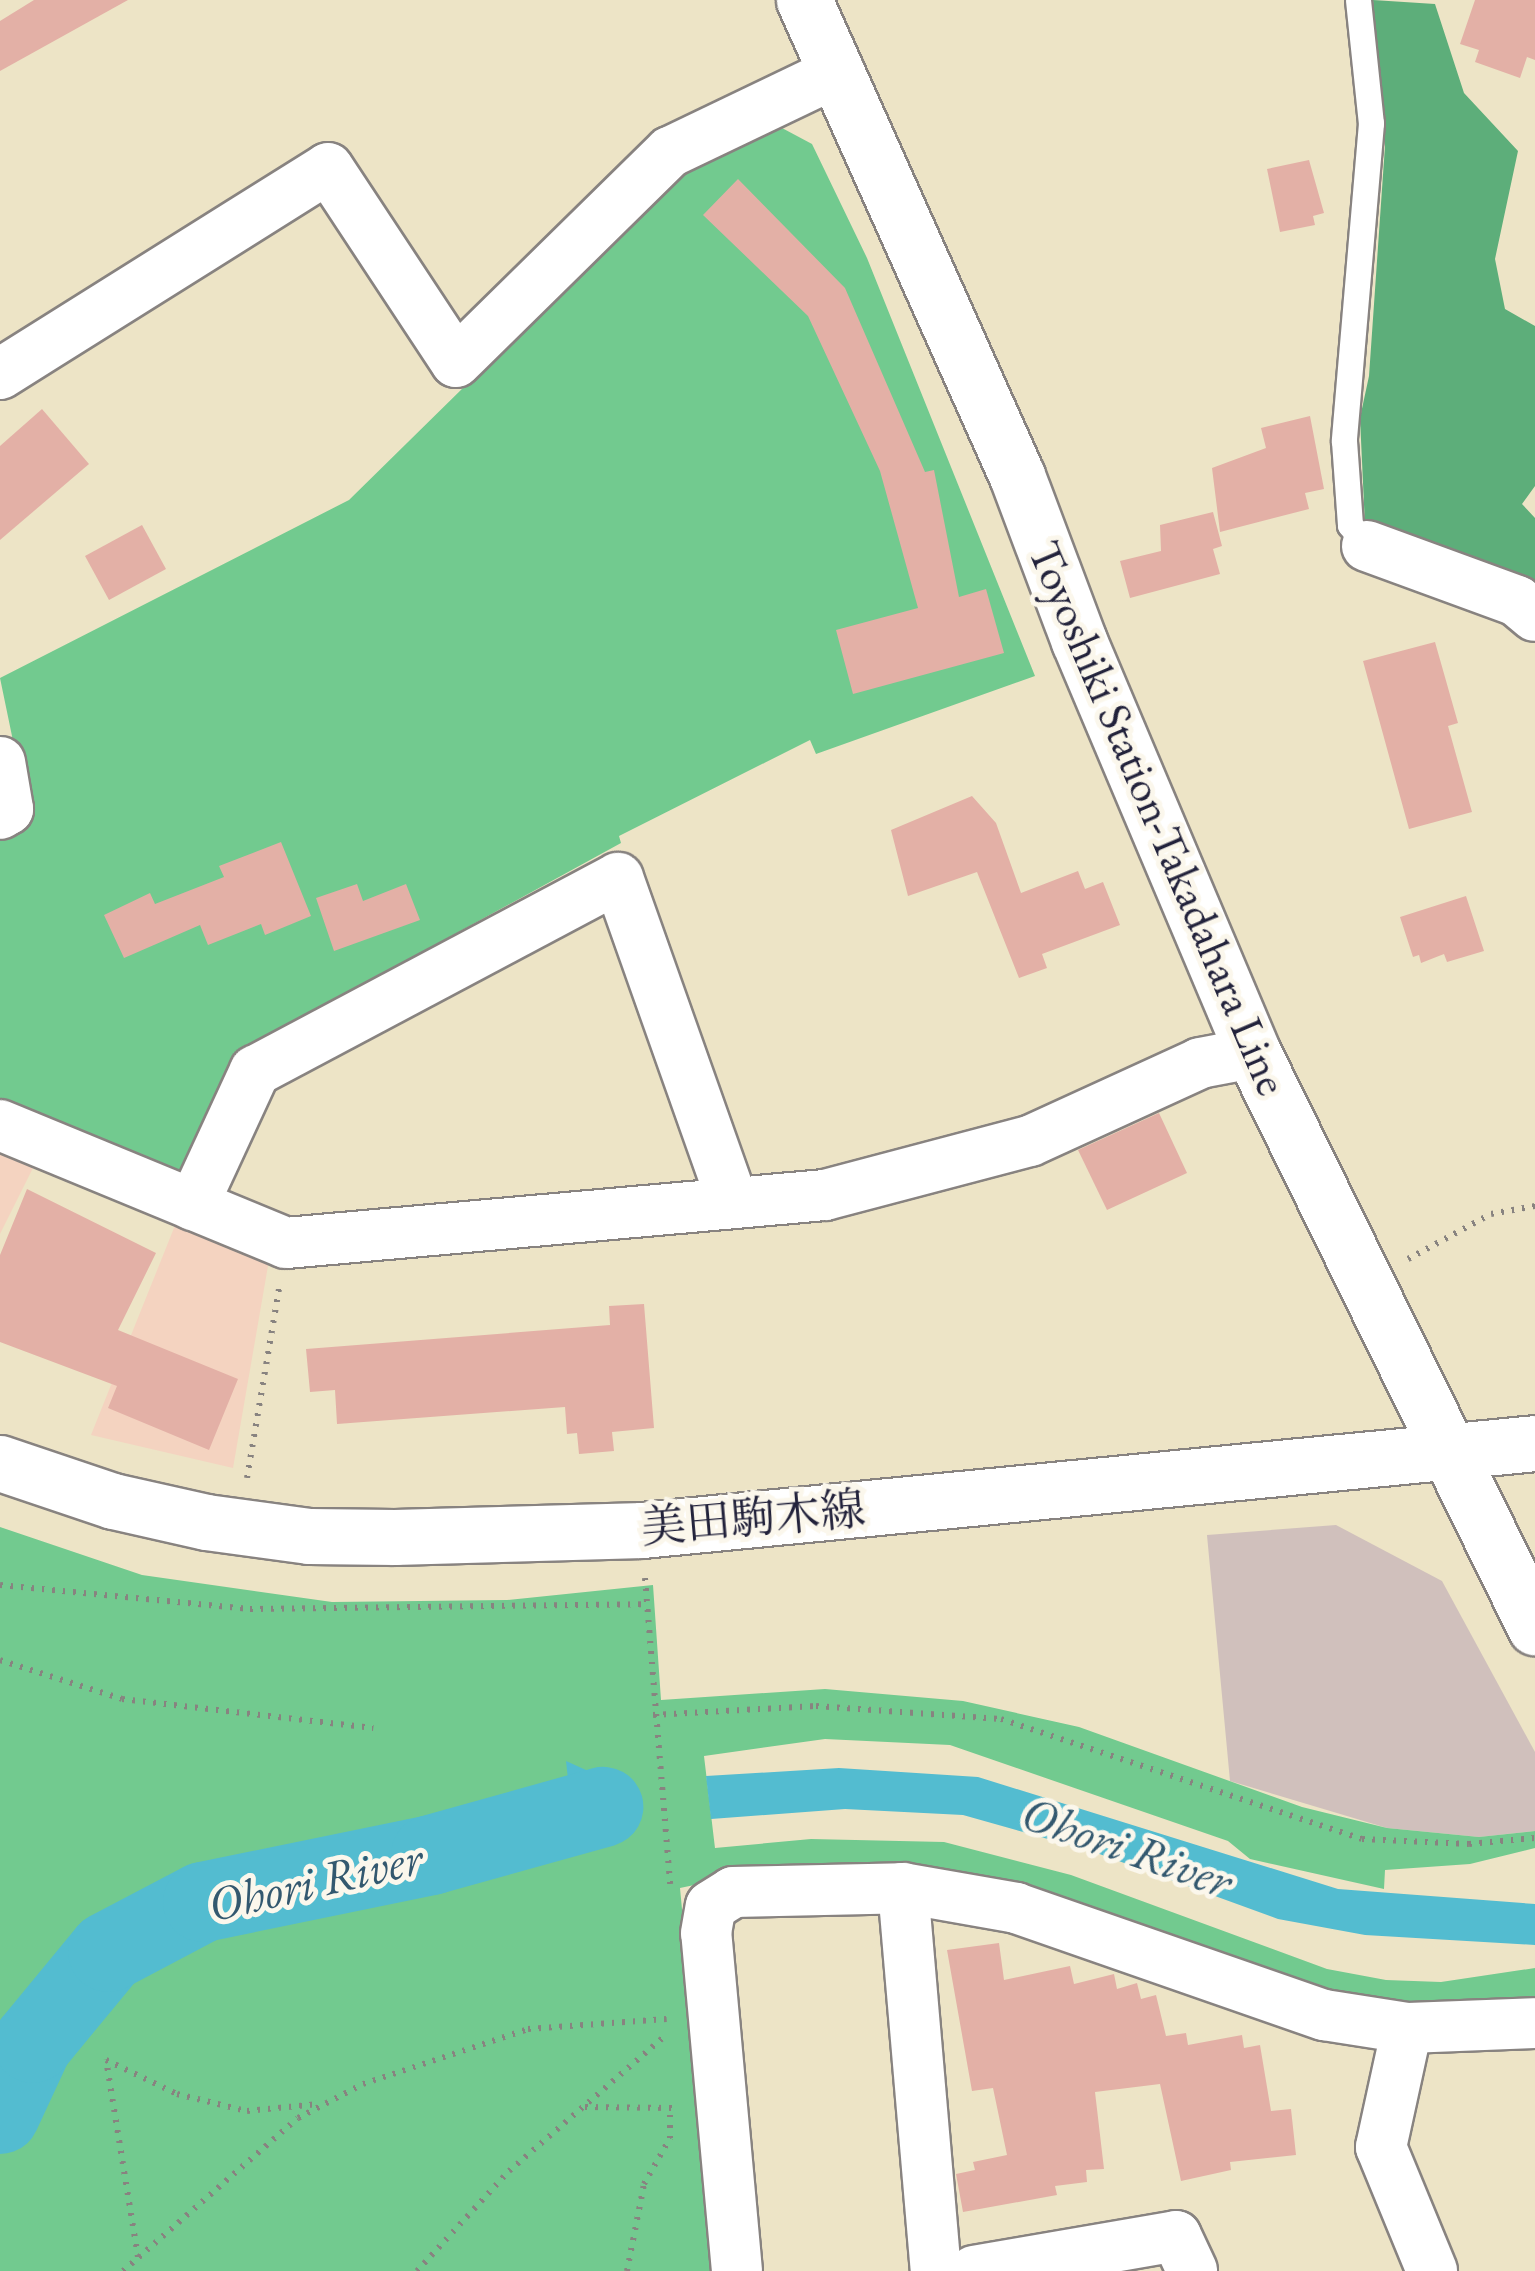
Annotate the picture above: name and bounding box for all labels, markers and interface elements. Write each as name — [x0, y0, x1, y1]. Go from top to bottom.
street label: Toyoshiki Station-Takadahara Line — [1017, 533, 1299, 1103]
street label: 美田駒木線 — [639, 1481, 867, 1555]
water label: Ohori River — [1014, 1784, 1240, 1910]
water label: Ohori River — [202, 1828, 428, 1934]

